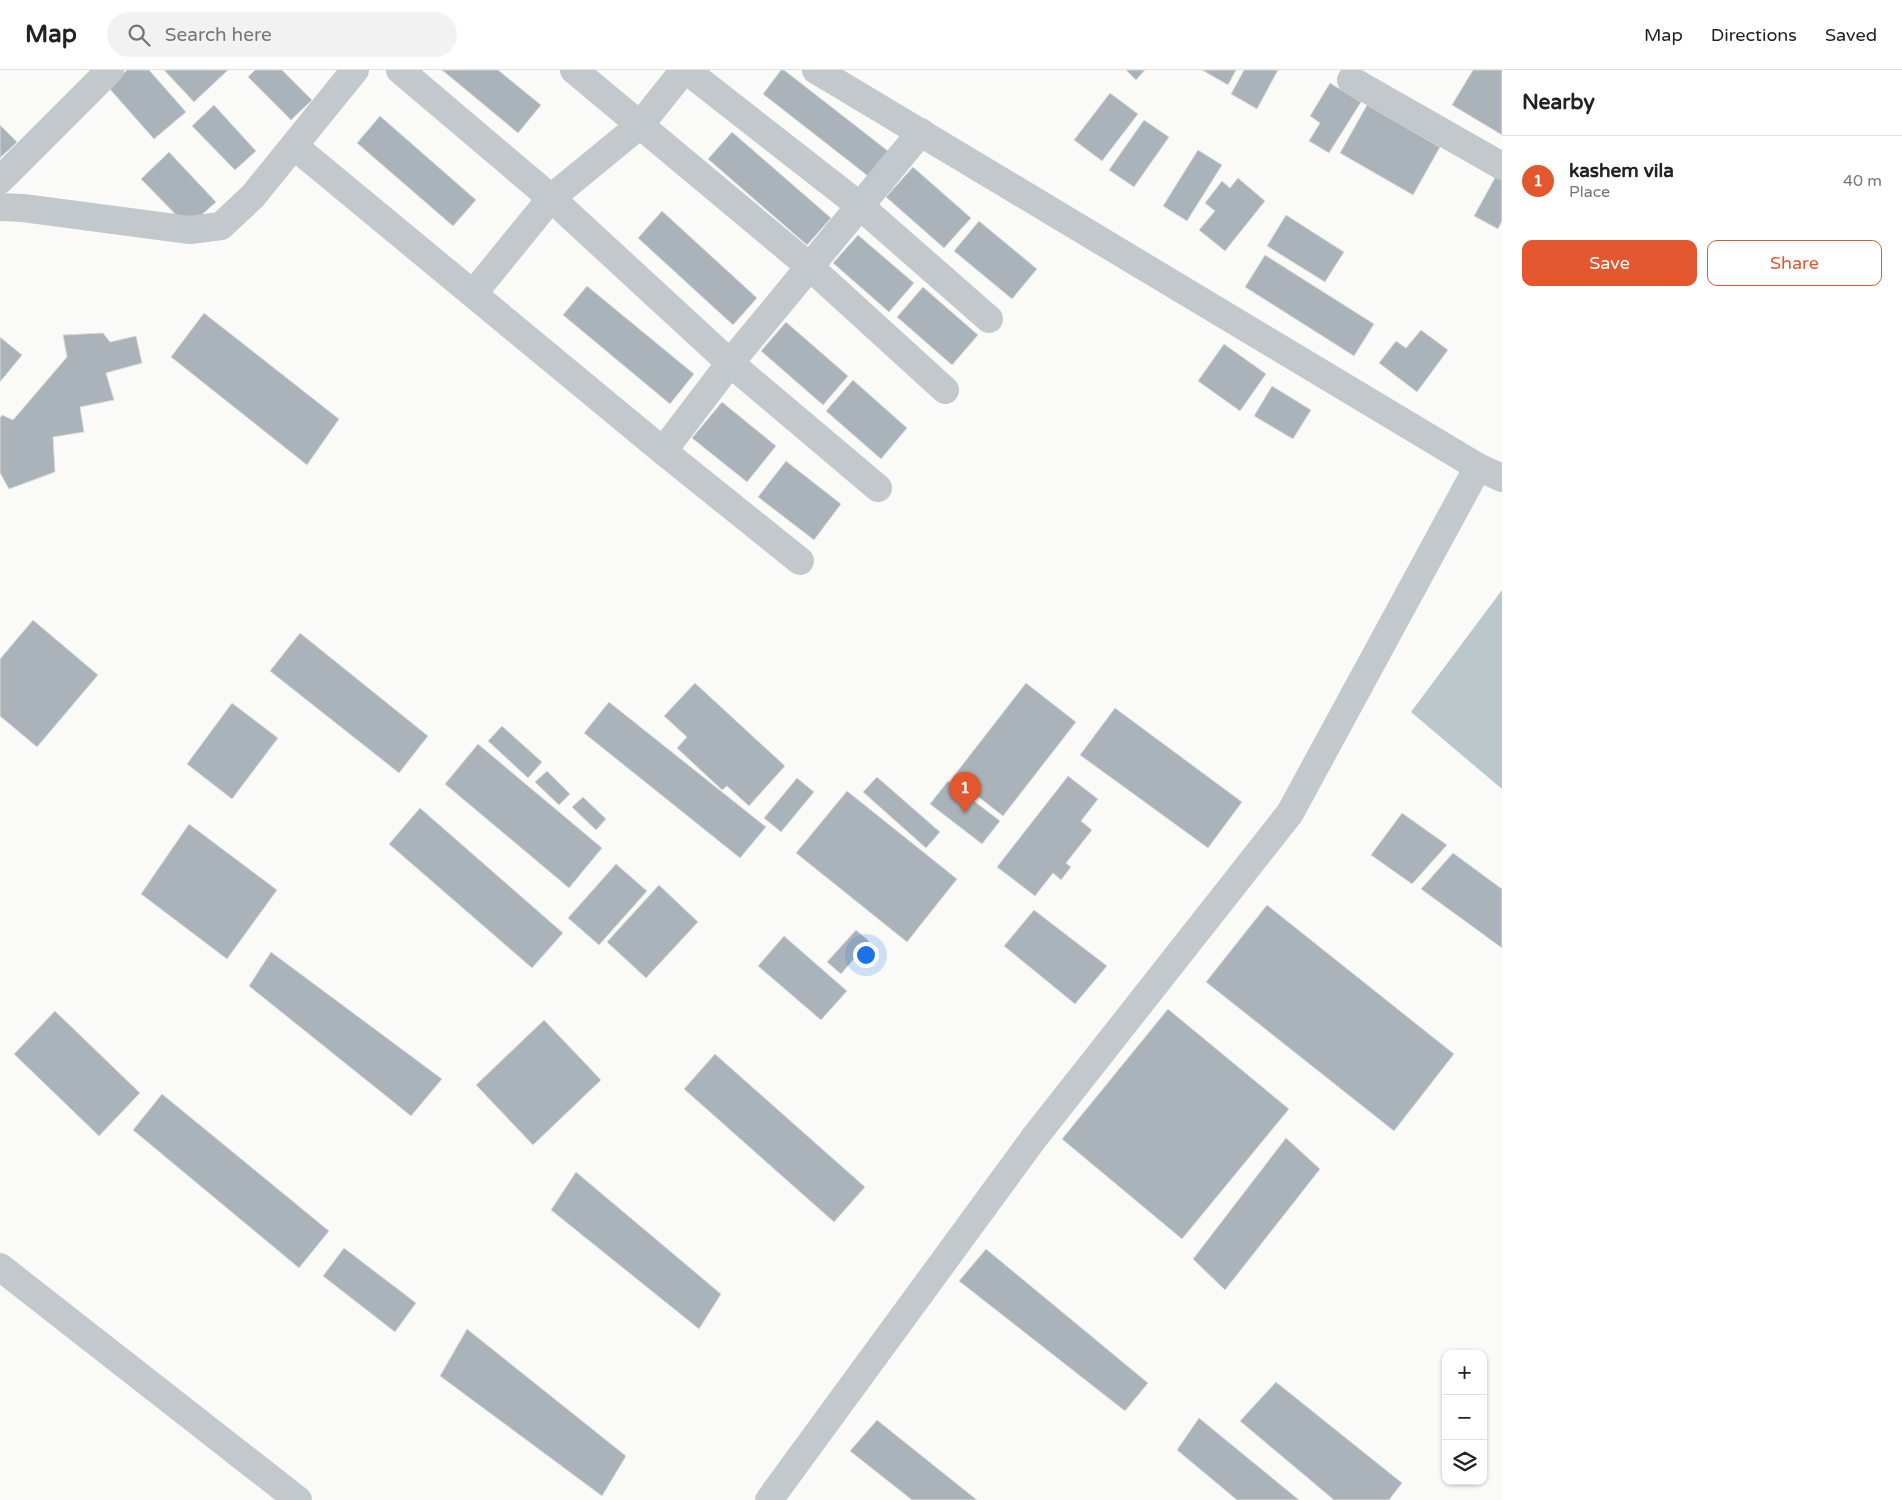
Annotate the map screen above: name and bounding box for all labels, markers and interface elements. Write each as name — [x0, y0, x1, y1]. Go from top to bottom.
search box — [107, 12, 457, 57]
text: Map — [25, 20, 77, 49]
icon: search — [125, 21, 153, 49]
text: Search here — [165, 24, 272, 46]
text: Map — [1644, 24, 1683, 46]
text: Directions — [1711, 24, 1797, 46]
text: Saved — [1825, 24, 1877, 46]
text: Nearby — [1522, 90, 1595, 115]
text: kashem vila — [1569, 160, 1674, 182]
text: 1 — [1533, 171, 1543, 191]
text: 40 m — [1843, 171, 1882, 191]
text: Place — [1569, 182, 1610, 202]
button: Save — [1522, 240, 1697, 286]
button: Share — [1707, 240, 1882, 286]
pin: 1 — [949, 772, 981, 813]
your location — [853, 942, 879, 968]
map controls — [1442, 1350, 1487, 1485]
button: + — [1442, 1350, 1487, 1395]
button: − — [1442, 1395, 1487, 1440]
button: layers — [1442, 1440, 1487, 1485]

